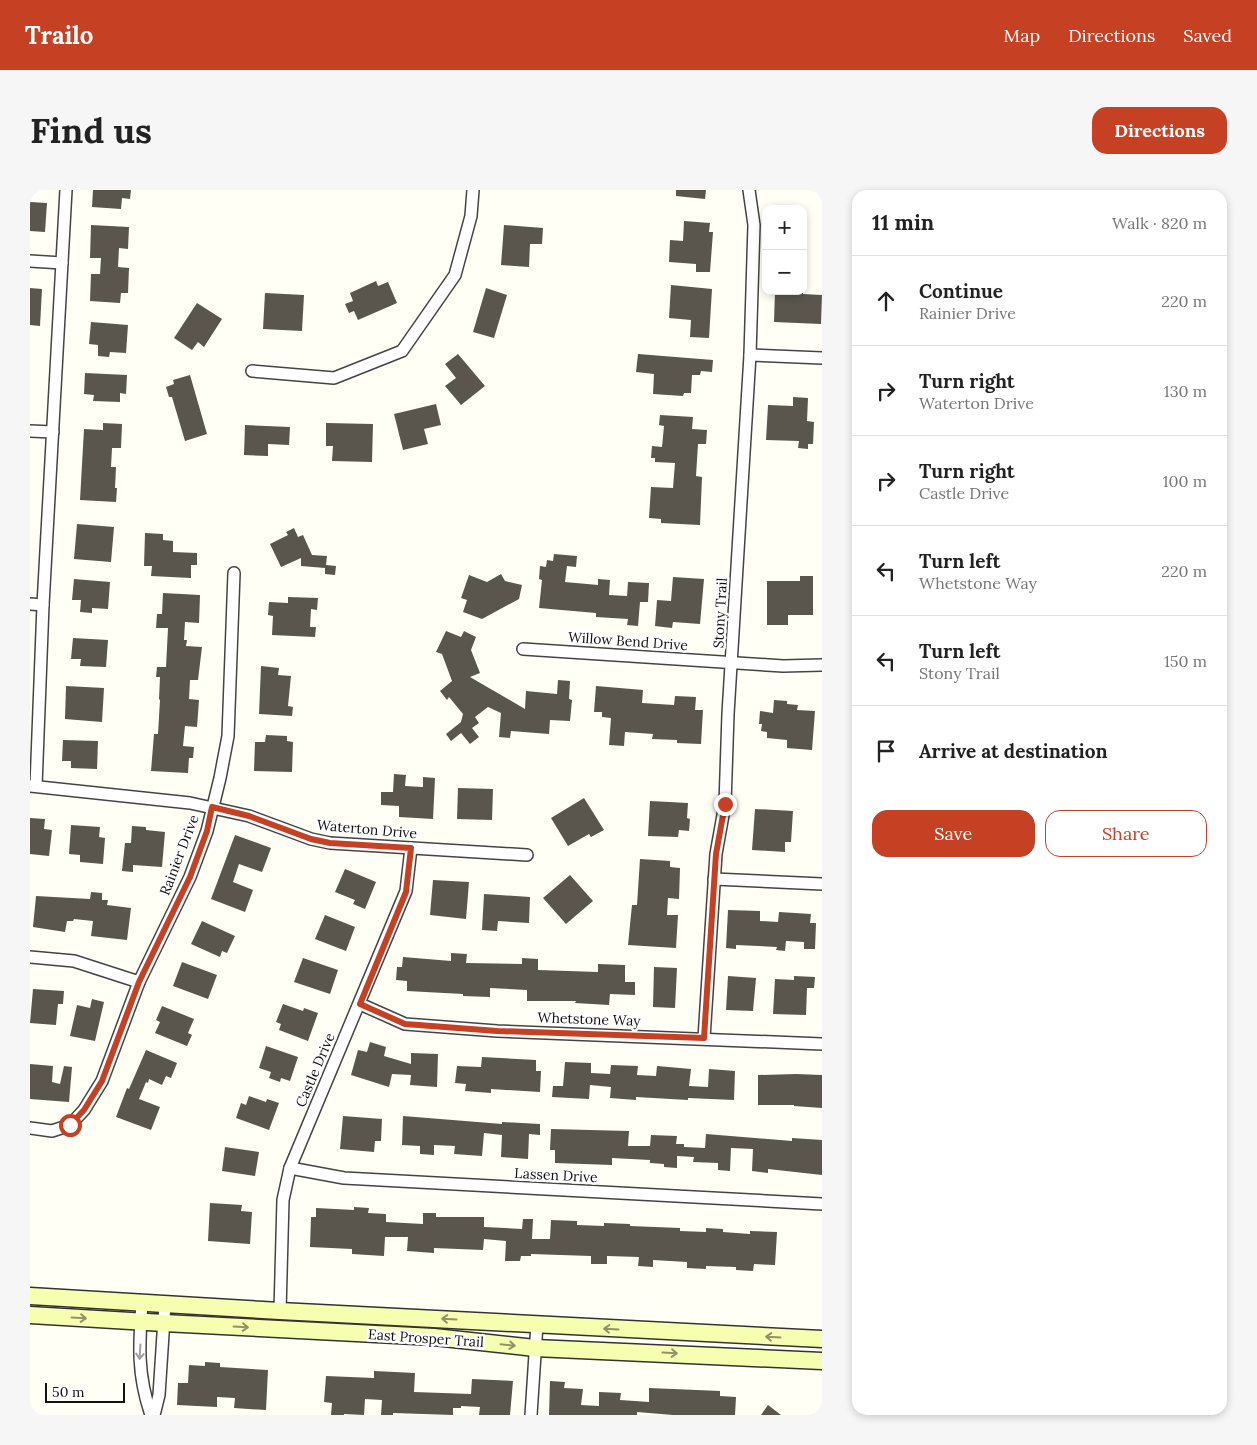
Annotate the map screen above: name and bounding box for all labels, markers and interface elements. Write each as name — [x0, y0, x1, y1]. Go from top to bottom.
text: Trailo — [25, 20, 93, 51]
text: Map — [1004, 24, 1040, 47]
text: Directions — [1068, 24, 1155, 47]
text: Saved — [1183, 24, 1232, 47]
button: Directions — [1092, 107, 1227, 154]
text: Find us — [30, 108, 152, 153]
map controls — [762, 205, 807, 295]
button: + — [762, 205, 807, 250]
text: 11 min — [872, 209, 934, 236]
text: Walk · 820 m — [1112, 213, 1207, 233]
button: − — [762, 250, 807, 295]
text: Continue — [919, 279, 1003, 303]
icon: ahead — [872, 287, 900, 315]
text: 220 m — [1161, 291, 1207, 311]
text: Rainier Drive — [919, 303, 1016, 323]
text: Turn right — [919, 369, 1015, 393]
icon: right — [872, 377, 900, 405]
text: 130 m — [1164, 381, 1207, 401]
text: Waterton Drive — [919, 393, 1034, 413]
text: Turn right — [919, 459, 1015, 483]
icon: right — [872, 467, 900, 495]
text: 100 m — [1163, 471, 1207, 491]
text: Castle Drive — [919, 483, 1009, 503]
text: Turn left — [919, 549, 1000, 573]
icon: left — [872, 557, 900, 585]
text: 220 m — [1161, 561, 1207, 581]
text: Whetstone Way — [919, 573, 1037, 593]
street label: Stony Trail — [709, 577, 731, 649]
street label: Willow Bend Drive — [567, 628, 689, 654]
text: Turn left — [919, 639, 1000, 663]
icon: left — [872, 647, 900, 675]
text: 150 m — [1164, 651, 1207, 671]
text: Stony Trail — [919, 663, 1000, 683]
icon: arrive — [872, 737, 900, 765]
text: Arrive at destination — [919, 739, 1108, 763]
route end — [714, 793, 737, 816]
button: Save — [872, 810, 1035, 857]
button: Share — [1045, 810, 1207, 857]
street label: Rainier Drive — [155, 812, 203, 898]
street label: Waterton Drive — [316, 816, 418, 842]
street label: Whetstone Way — [537, 1008, 642, 1030]
street label: Castle Drive — [291, 1030, 339, 1110]
route start — [59, 1114, 82, 1137]
street label: Lassen Drive — [514, 1164, 599, 1186]
one-way arrow — [70, 1314, 86, 1323]
one-way arrow — [441, 1314, 457, 1323]
one-way arrow — [233, 1323, 249, 1332]
one-way arrow — [603, 1324, 619, 1333]
street label: East Prosper Trail — [368, 1325, 485, 1351]
one-way arrow — [766, 1332, 782, 1341]
one-way arrow — [499, 1340, 515, 1350]
one-way arrow — [135, 1343, 144, 1359]
one-way arrow — [662, 1348, 678, 1358]
scale bar — [45, 1380, 125, 1403]
text: 50 m — [52, 1383, 85, 1401]

